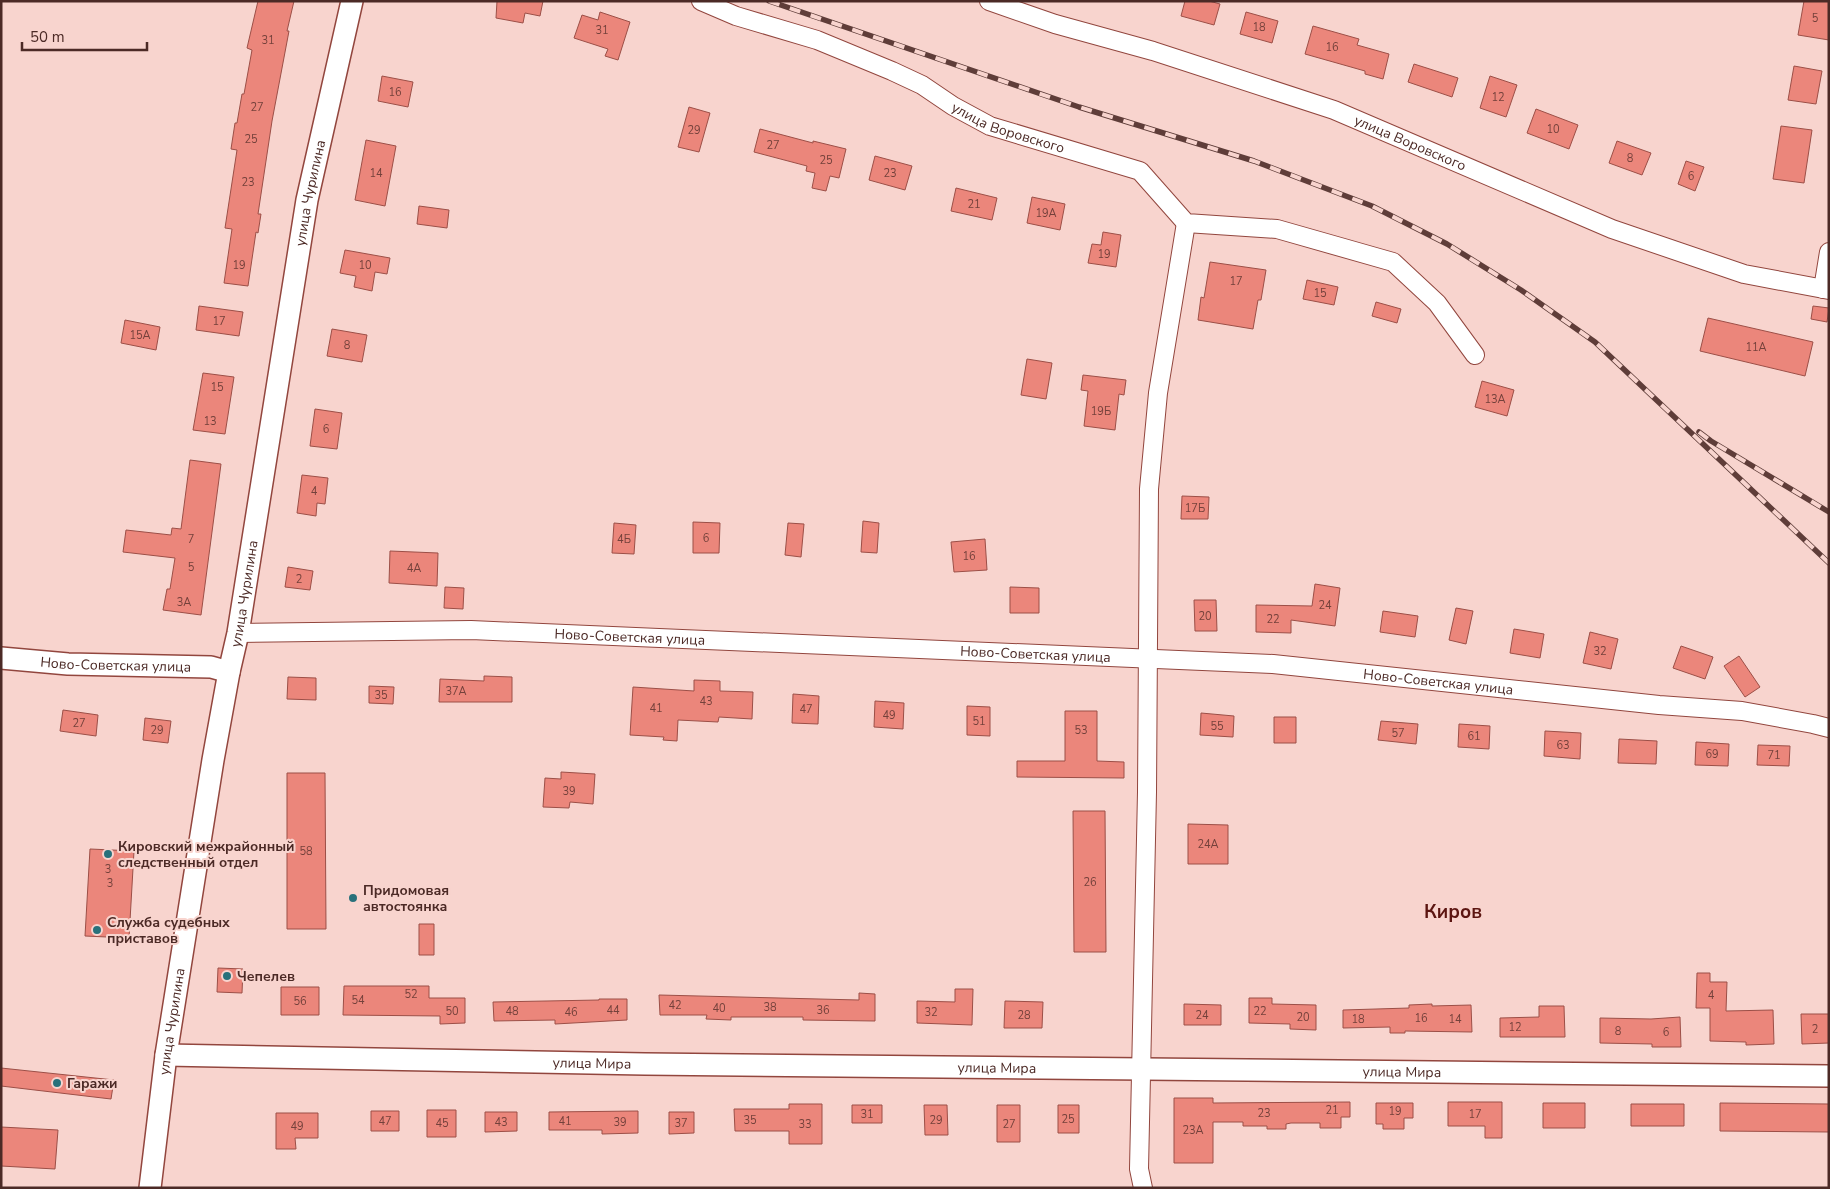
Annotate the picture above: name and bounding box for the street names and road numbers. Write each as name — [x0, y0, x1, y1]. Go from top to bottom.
street label: улица Воровского — [948, 98, 1067, 157]
street label: улица Воровского — [1351, 110, 1469, 175]
street label: улица Чурилина — [290, 138, 330, 248]
street label: улица Чурилина — [226, 539, 262, 649]
street label: Ново-Советская улица — [554, 624, 706, 649]
street label: Ново-Советская улица — [960, 641, 1111, 667]
street label: Ново-Советская улица — [40, 652, 191, 676]
street label: Ново-Советская улица — [1362, 664, 1514, 699]
street label: улица Чурилина — [154, 967, 189, 1076]
street label: улица Мира — [552, 1053, 631, 1073]
street label: улица Мира — [957, 1058, 1036, 1077]
street label: улица Мира — [1362, 1062, 1441, 1082]

